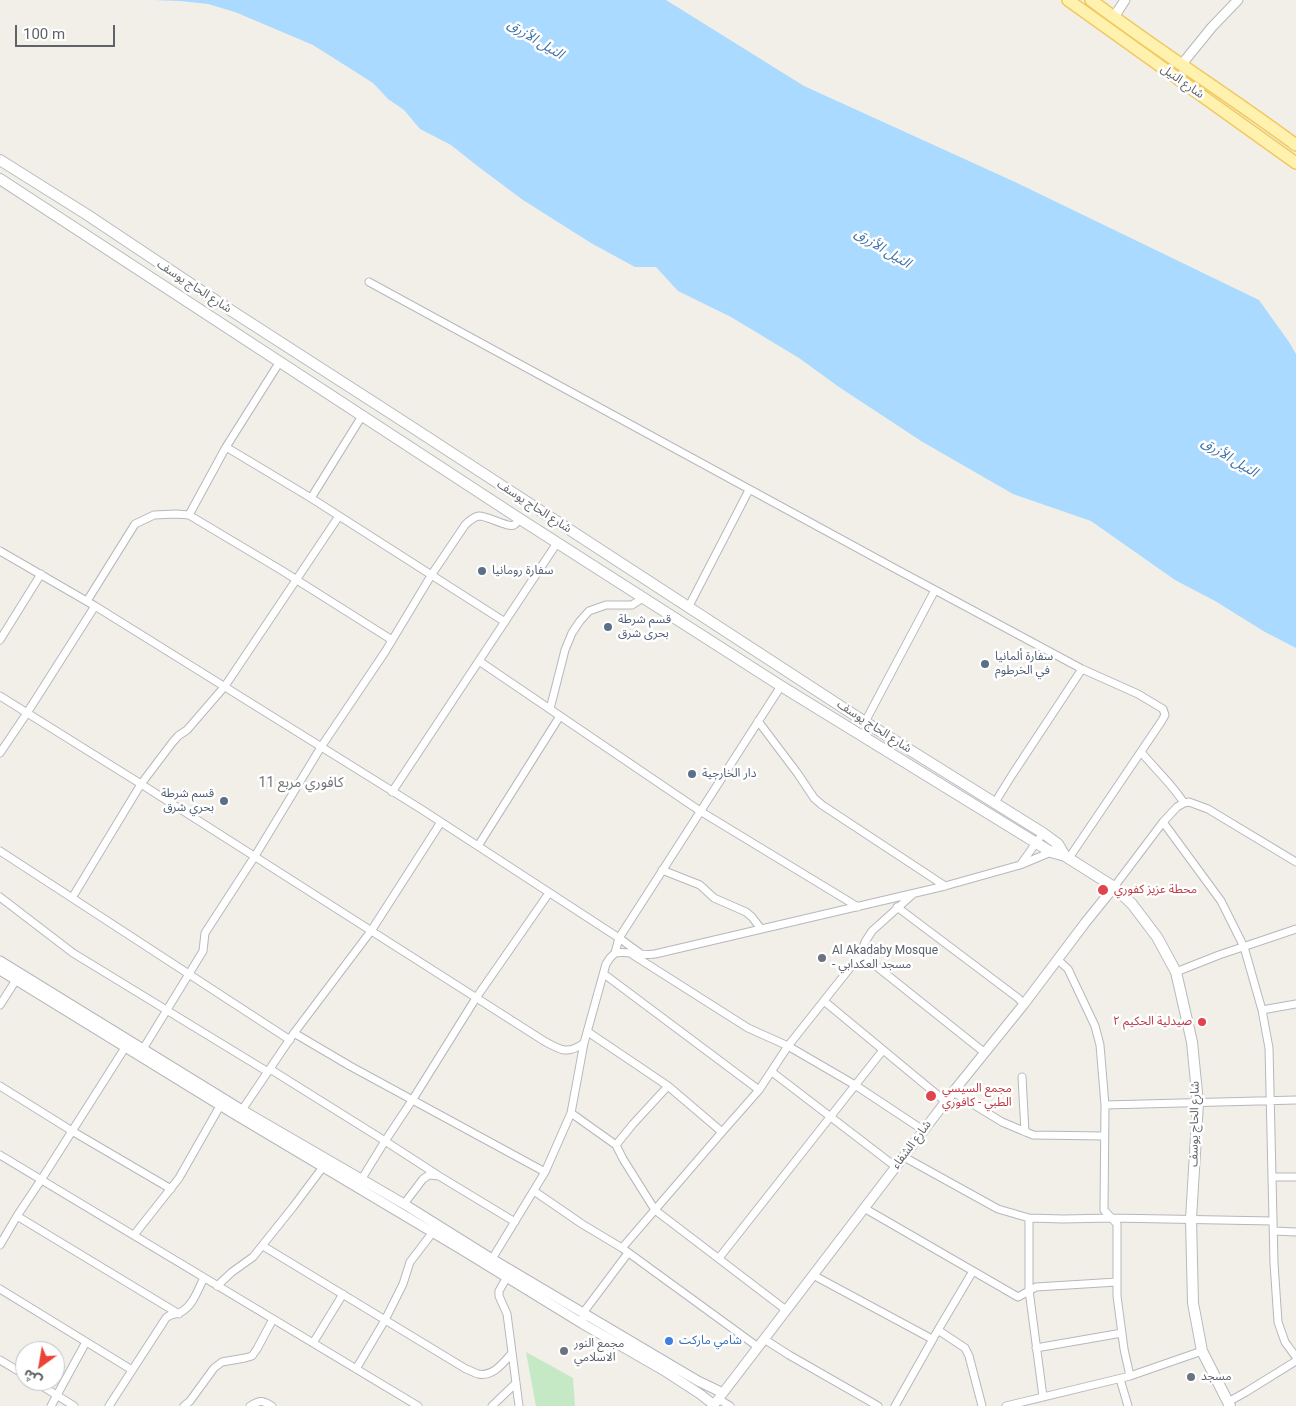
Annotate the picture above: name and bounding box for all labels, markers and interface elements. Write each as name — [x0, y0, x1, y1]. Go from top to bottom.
scale bar — [18, 15, 118, 47]
water label: النيل الأزرق — [504, 17, 566, 63]
text: 100 m — [23, 25, 65, 43]
street label: شارع النيل — [1158, 62, 1206, 102]
water label: النيل الأزرق — [851, 226, 913, 272]
street label: شارع الحاج يوسف — [154, 258, 234, 316]
water label: النيل الأزرق — [1198, 435, 1260, 481]
street label: شارع الحاج يوسف — [494, 478, 574, 536]
place label: سفارة رومانيا — [492, 564, 553, 578]
marker: سفارة رومانيا — [476, 565, 488, 577]
place label: قسم شرطة بحرى شرق — [618, 613, 671, 641]
marker: قسم شرطة بحرى شرق — [602, 621, 614, 633]
place label: سفارة ألمانيا في الخرطوم — [995, 650, 1053, 678]
marker: سفارة ألمانيا في الخرطوم — [979, 658, 991, 670]
street label: شارع الحاج يوسف — [834, 698, 914, 756]
place label: دار الخارجية — [702, 767, 756, 781]
marker: دار الخارجية — [686, 768, 698, 780]
district label: كافوري مربع 11 — [259, 775, 343, 791]
place label: قسم شرطة بحري شرق — [161, 787, 214, 815]
marker: قسم شرطة بحري شرق — [218, 795, 230, 807]
marker: محطة عزيز كفوري — [1096, 883, 1110, 897]
place label: محطة عزيز كفوري — [1114, 883, 1197, 897]
place label: Al Akadaby Mosque - مسجد العكدابي — [832, 944, 938, 972]
marker: Al Akadaby Mosque - مسجد العكدابي — [816, 952, 828, 964]
place label: صيدلية الحكيم ٢ — [1113, 1015, 1192, 1029]
marker: صيدلية الحكيم ٢ — [1196, 1016, 1208, 1028]
street label: شارع الحاج يوسف — [1187, 1081, 1203, 1167]
place label: مجمع السيسي الطبي - كافوري — [942, 1082, 1012, 1110]
marker: مجمع السيسي الطبي - كافوري — [924, 1089, 938, 1103]
street label: شارع الشفاء — [889, 1118, 935, 1172]
place label: شامي ماركت — [679, 1334, 742, 1348]
marker: شامي ماركت — [663, 1335, 675, 1347]
place label: مجمع النور الاسلامي — [574, 1337, 624, 1365]
north arrow — [15, 1341, 65, 1391]
marker: مجمع النور الاسلامي — [558, 1345, 570, 1357]
text: ش — [20, 1366, 45, 1390]
place label: مسجد — [1201, 1370, 1232, 1384]
marker: مسجد — [1185, 1371, 1197, 1383]

